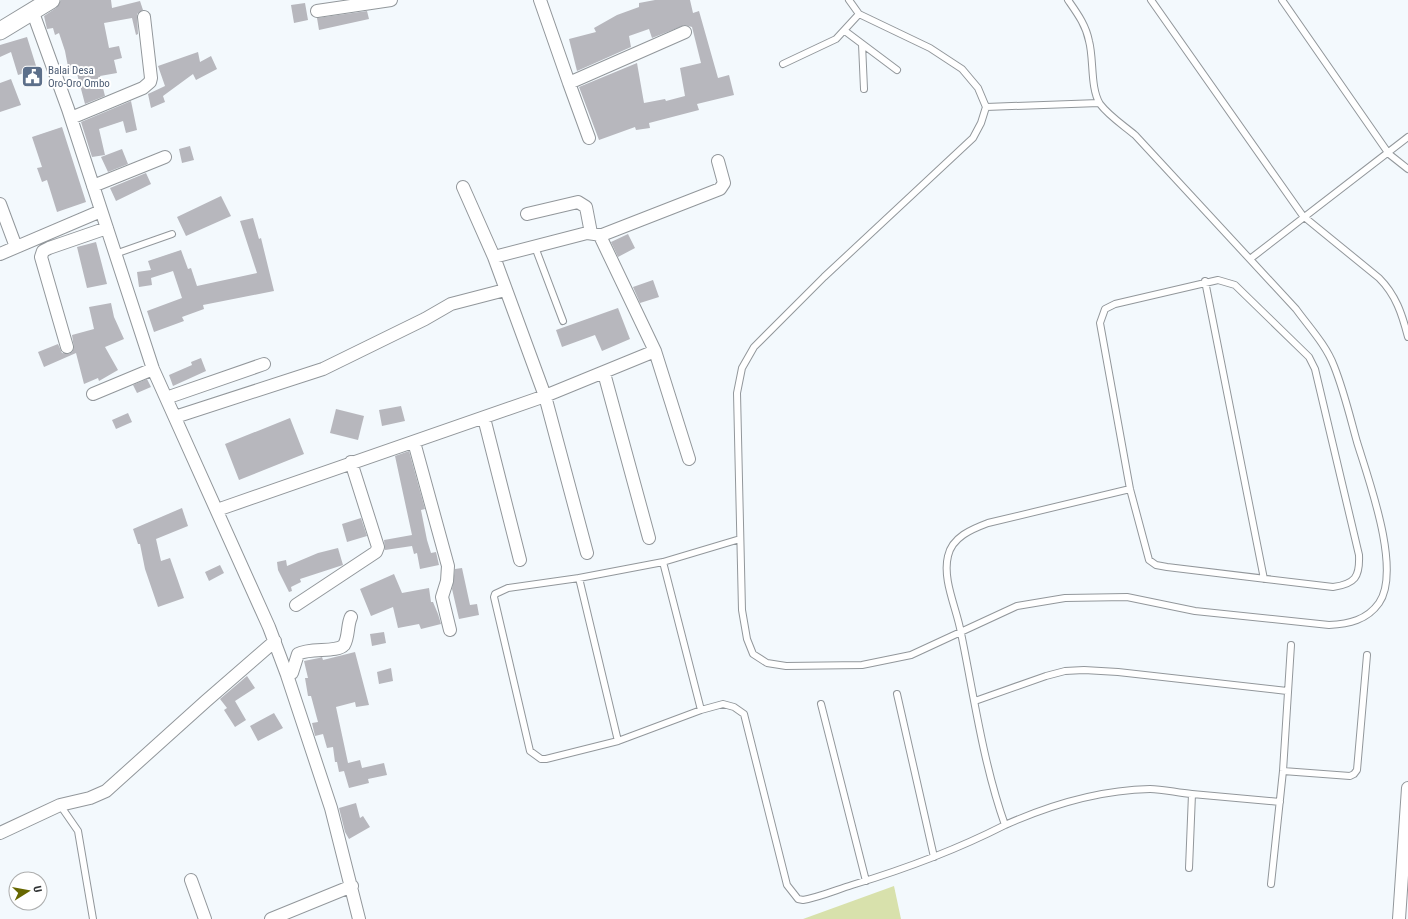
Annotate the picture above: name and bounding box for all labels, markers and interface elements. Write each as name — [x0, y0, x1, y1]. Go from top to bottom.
public building icon: Balai Desa Oro-Oro Ombo — [19, 63, 45, 89]
place label: Balai Desa Oro-Oro Ombo — [48, 64, 110, 90]
north arrow — [8, 871, 48, 911]
text: U — [30, 885, 44, 894]

